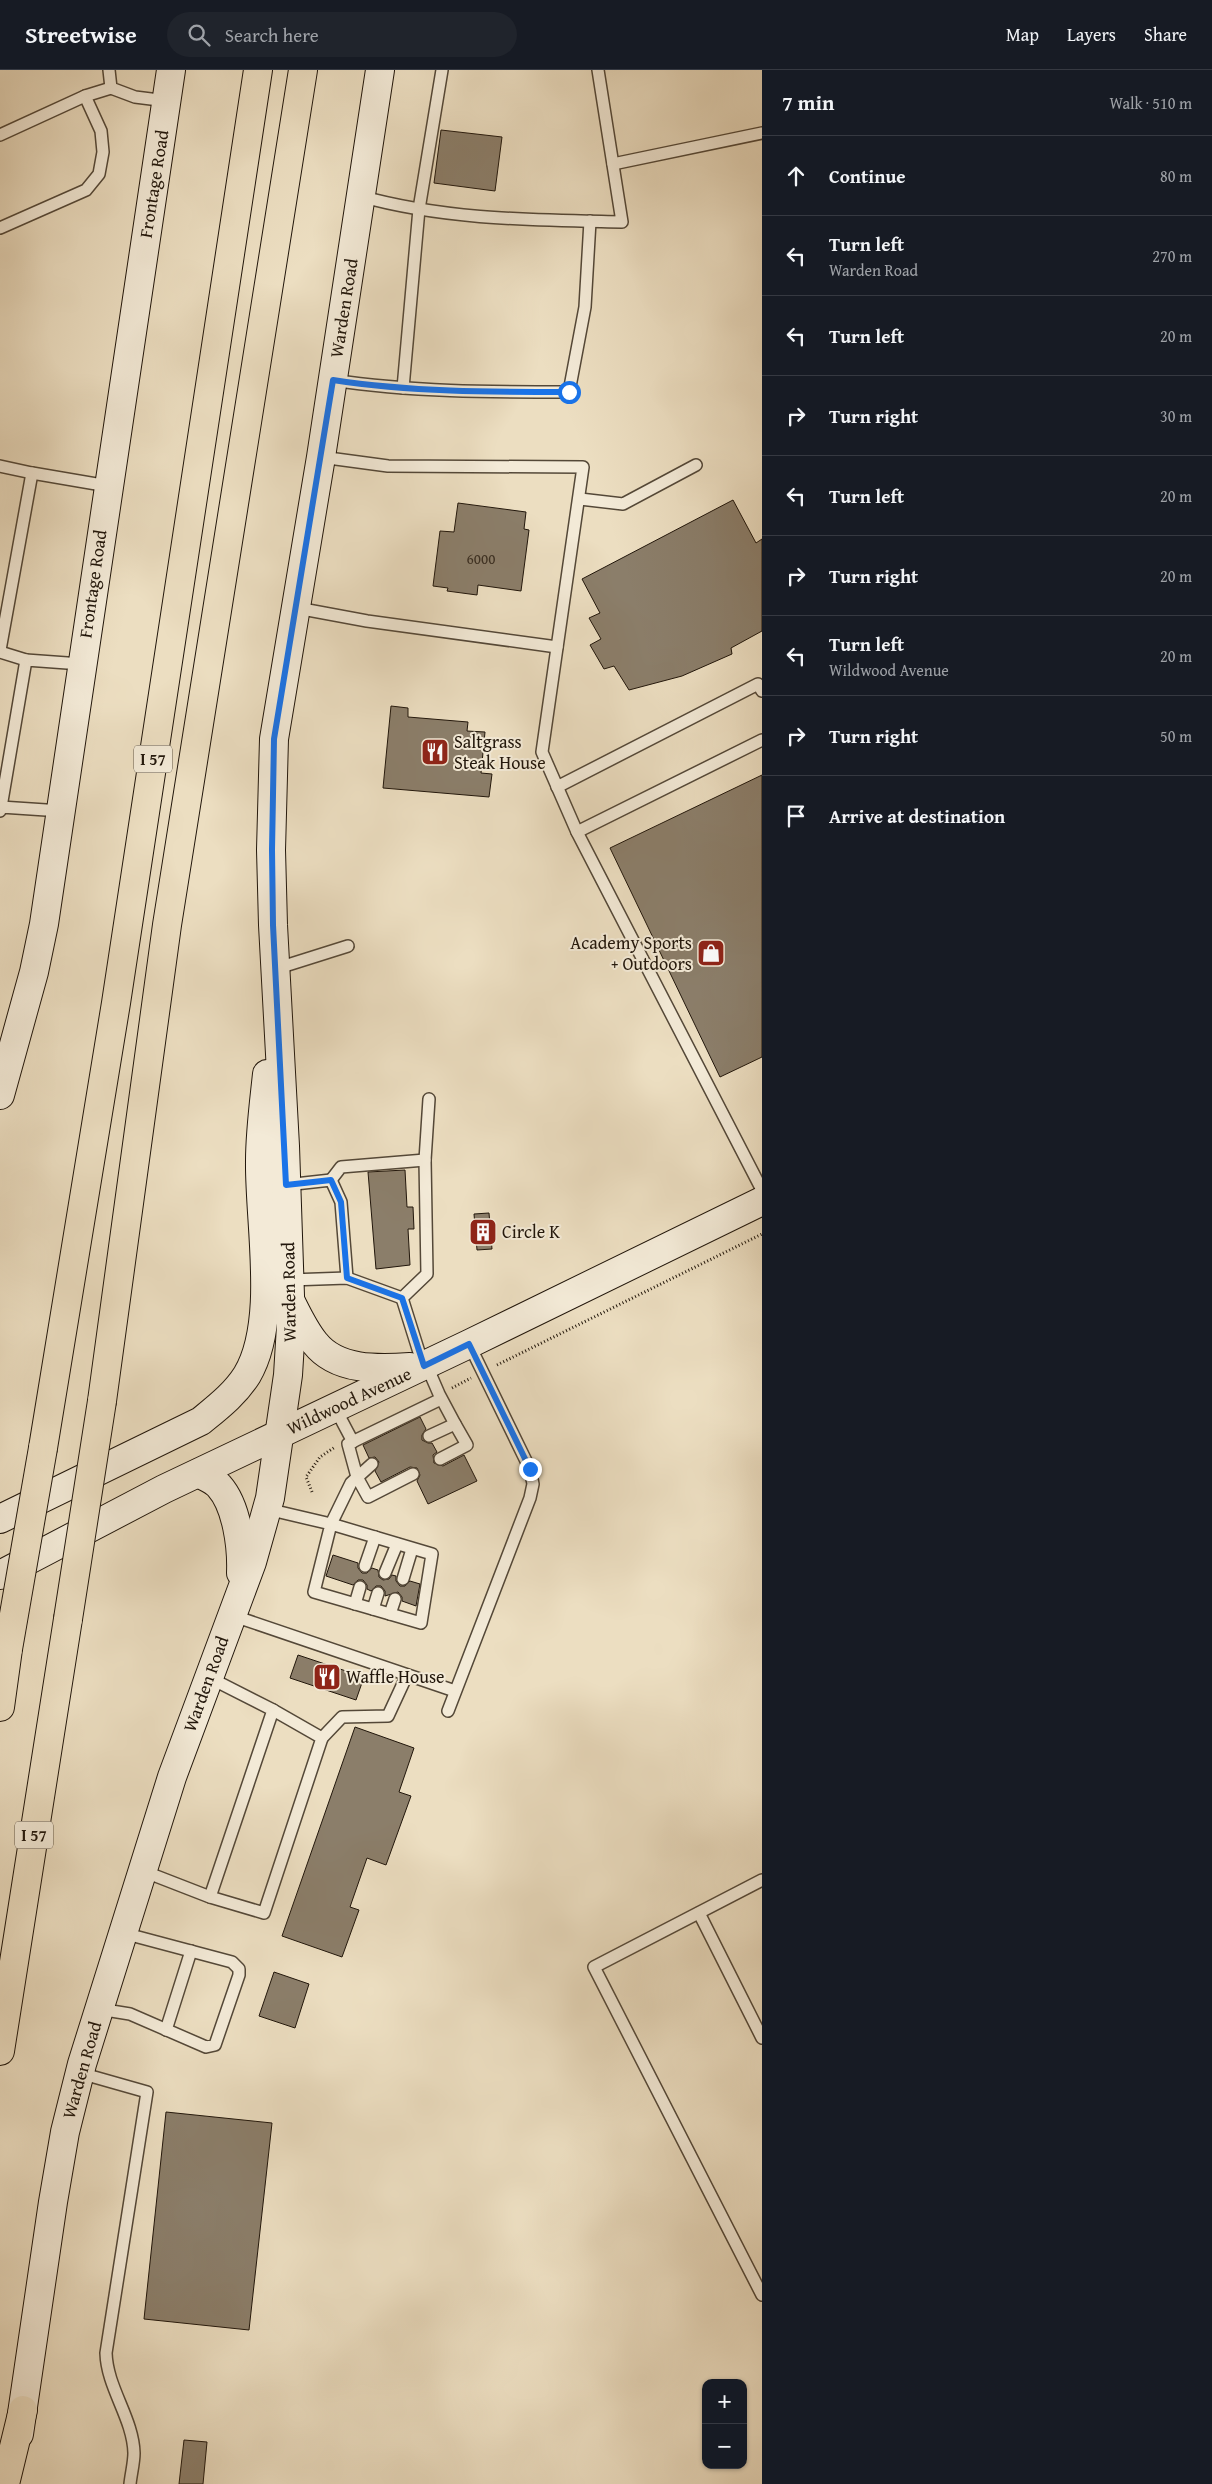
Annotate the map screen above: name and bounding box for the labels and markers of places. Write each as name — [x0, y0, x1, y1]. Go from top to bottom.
place label: Saltgrass Steak House — [454, 728, 546, 776]
restaurant icon: Saltgrass Steak House — [420, 737, 450, 767]
place label: Academy Sports + Outdoors — [570, 929, 692, 977]
shop icon: Academy Sports + Outdoors — [696, 938, 726, 968]
building icon: Circle K — [468, 1217, 498, 1247]
place label: Circle K — [502, 1218, 560, 1245]
restaurant icon: Waffle House — [312, 1662, 342, 1692]
place label: Waffle House — [346, 1663, 445, 1690]

